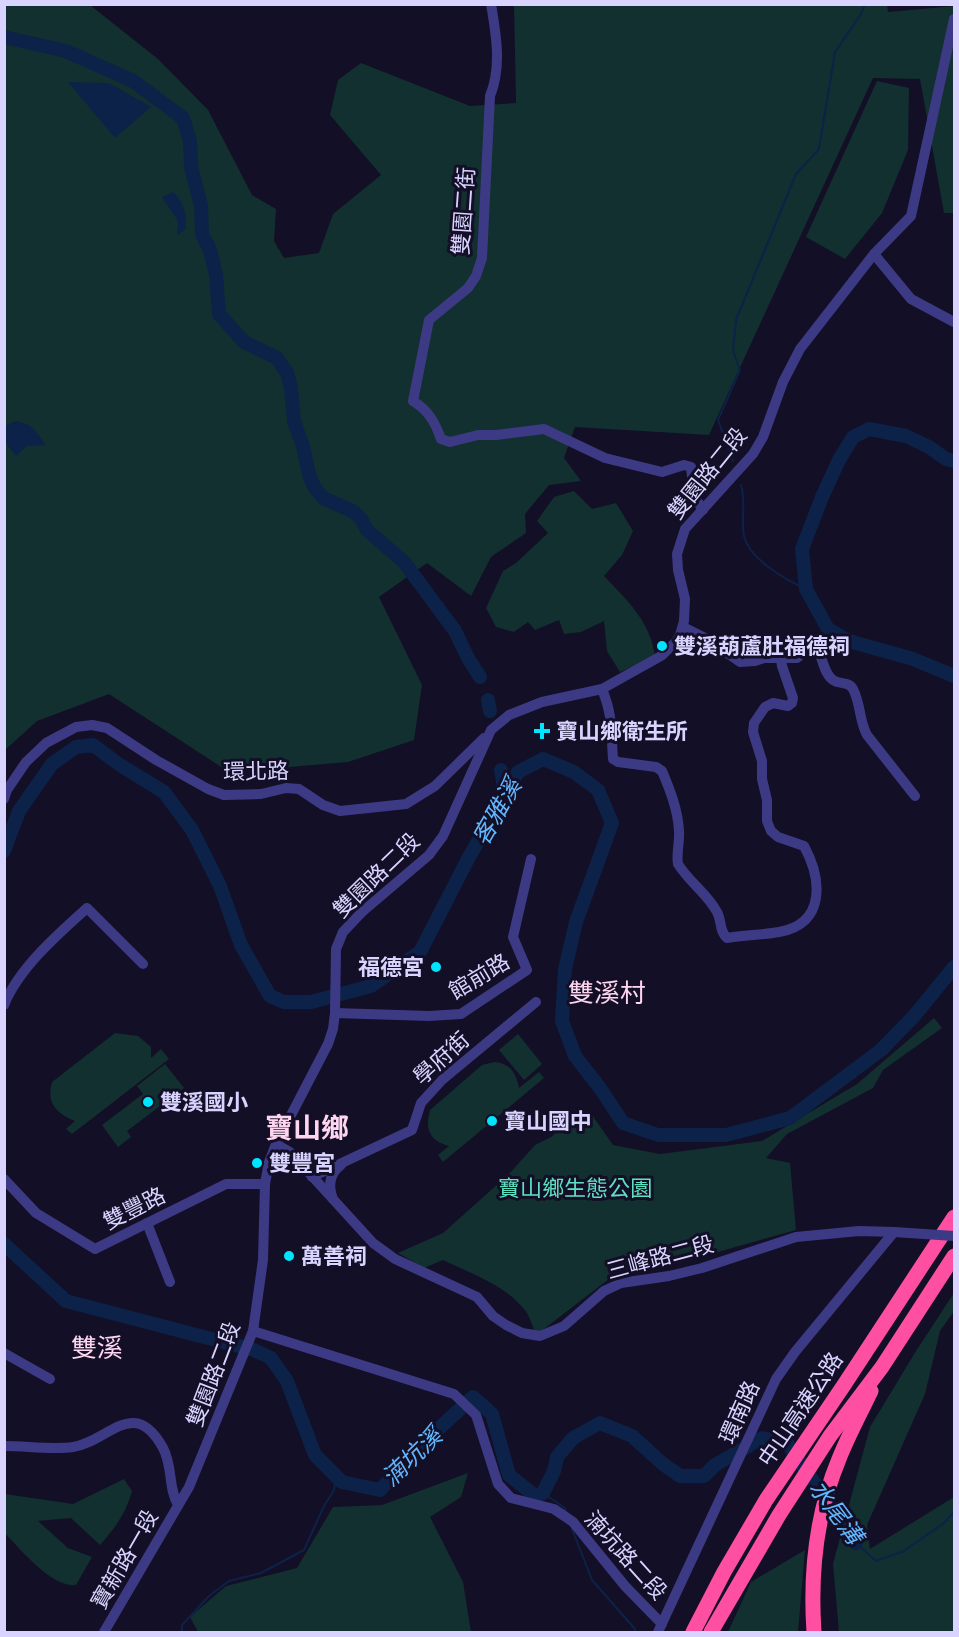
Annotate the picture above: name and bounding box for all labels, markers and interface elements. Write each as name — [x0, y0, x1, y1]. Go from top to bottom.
street label: 雙園二街 — [446, 166, 480, 256]
street label: 雙園路二段 — [662, 421, 752, 525]
place label: 雙溪葫蘆肚福德祠 — [674, 632, 850, 660]
marker: 雙溪葫蘆肚福德祠 — [655, 639, 669, 653]
place label: 寶山鄉衛生所 — [556, 717, 688, 745]
marker: 寶山鄉衛生所 — [533, 722, 551, 740]
street label: 環北路 — [223, 756, 289, 786]
water label: 客雅溪 — [465, 770, 529, 851]
street label: 雙園路二段 — [327, 827, 425, 923]
street label: 館前路 — [443, 947, 515, 1005]
place label: 福德宮 — [358, 953, 424, 981]
marker: 福德宮 — [429, 960, 443, 974]
district label: 雙溪村 — [568, 976, 646, 1010]
street label: 學府街 — [407, 1026, 475, 1090]
place label: 雙溪國小 — [160, 1088, 248, 1116]
marker: 雙溪國小 — [141, 1095, 155, 1109]
place label: 寶山國中 — [504, 1107, 592, 1135]
district label: 寶山鄉 — [265, 1110, 349, 1146]
marker: 寶山國中 — [485, 1114, 499, 1128]
place label: 雙豐宮 — [269, 1149, 335, 1177]
marker: 雙豐宮 — [250, 1156, 264, 1170]
park label: 寶山鄉生態公園 — [498, 1174, 652, 1202]
street label: 雙豐路 — [98, 1181, 170, 1235]
street label: 三峰路二段 — [603, 1229, 717, 1285]
place label: 萬善祠 — [301, 1242, 367, 1270]
marker: 萬善祠 — [282, 1249, 296, 1263]
street label: 雙園路二段 — [180, 1318, 246, 1430]
district label: 雙溪 — [71, 1331, 123, 1365]
street label: 中山高速公路 — [751, 1346, 849, 1472]
street label: 環南路 — [713, 1376, 765, 1448]
water label: 湳坑溪 — [375, 1418, 450, 1493]
water label: 水尾溝 — [803, 1473, 872, 1552]
street label: 寶新路一段 — [84, 1504, 164, 1614]
street label: 湳坑路二段 — [579, 1505, 673, 1605]

